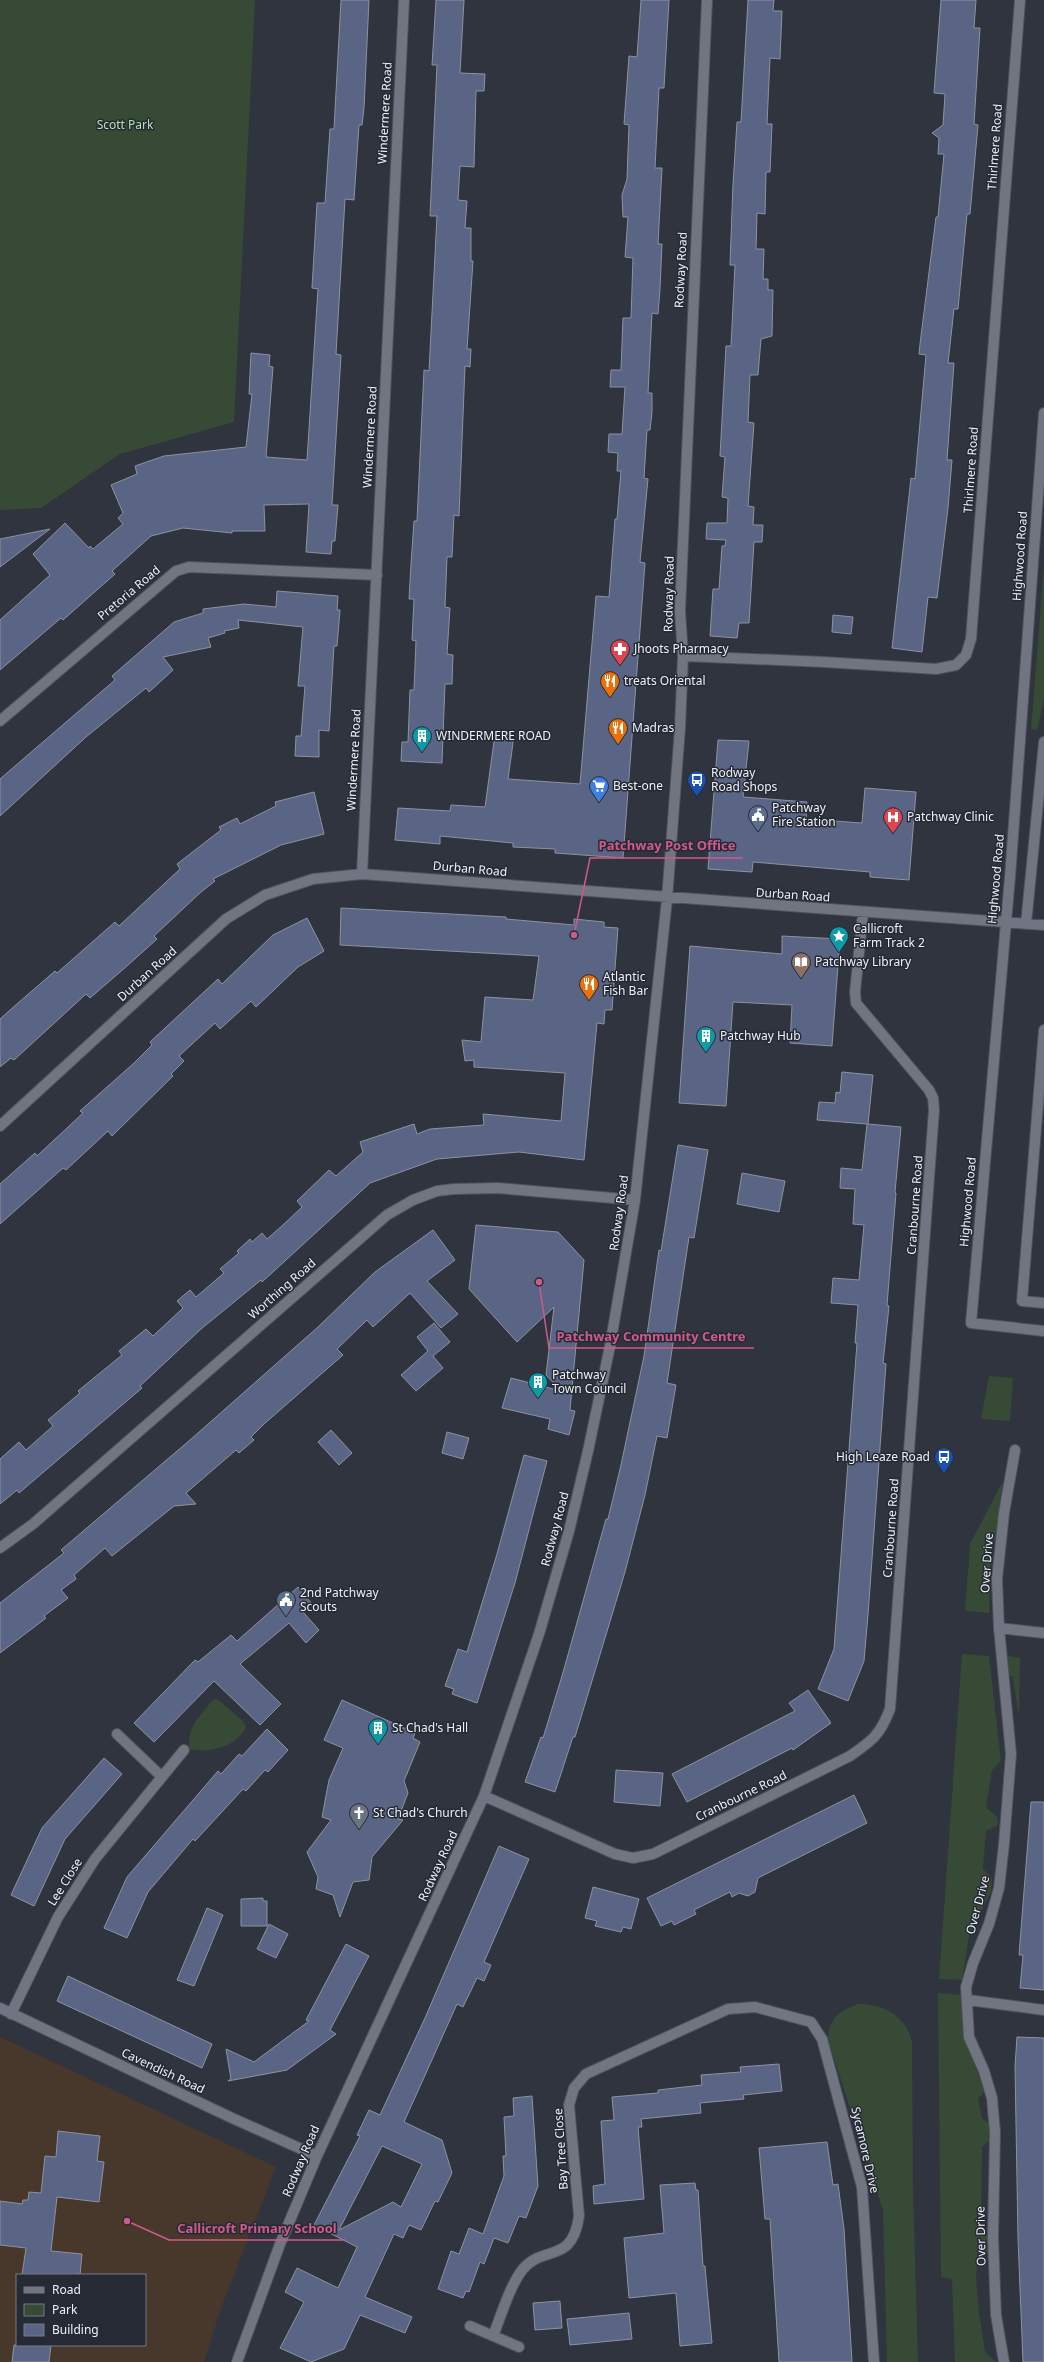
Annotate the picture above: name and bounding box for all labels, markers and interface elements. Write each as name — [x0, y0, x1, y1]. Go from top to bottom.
street label: Windermere Road — [373, 61, 396, 164]
street label: Thirlmere Road — [983, 103, 1006, 191]
park label: Scott Park — [97, 116, 154, 133]
street label: Rodway Road — [670, 231, 691, 309]
street label: Windermere Road — [358, 385, 381, 488]
street label: Thirlmere Road — [959, 426, 982, 514]
street label: Highwood Road — [1008, 510, 1031, 601]
street label: Rodway Road — [659, 556, 678, 632]
street label: Pretoria Road — [94, 561, 164, 624]
pharmacy icon: Jhoots Pharmacy — [609, 638, 631, 666]
place label: Jhoots Pharmacy — [633, 640, 729, 657]
restaurant icon: treats Oriental — [599, 670, 621, 698]
place label: treats Oriental — [624, 672, 706, 689]
street label: Windermere Road — [342, 708, 365, 811]
restaurant icon: Madras — [607, 717, 629, 745]
place label: Madras — [632, 719, 674, 736]
building icon: WINDERMERE ROAD — [411, 725, 433, 753]
place label: WINDERMERE ROAD — [436, 727, 551, 744]
place label: Rodway Road Shops — [711, 764, 778, 795]
bus stop icon: Rodway Road Shops — [686, 769, 708, 797]
supermarket icon: Best-one — [588, 775, 610, 803]
place label: Best-one — [613, 777, 663, 794]
place label: Patchway Fire Station — [772, 799, 836, 830]
public building icon: Patchway Fire Station — [747, 804, 769, 832]
hospital icon: Patchway Clinic — [882, 806, 904, 834]
place label: Patchway Clinic — [907, 808, 994, 825]
callout: Patchway Post Office — [590, 833, 743, 858]
street label: Highwood Road — [983, 833, 1008, 925]
text: Patchway Post Office — [599, 836, 736, 854]
street label: Durban Road — [432, 857, 508, 880]
street label: Durban Road — [755, 883, 831, 906]
place label: Callicroft Farm Track 2 — [853, 920, 925, 951]
place icon: Callicroft Farm Track 2 — [828, 925, 850, 953]
street label: Durban Road — [113, 942, 180, 1005]
library icon: Patchway Library — [790, 951, 812, 979]
place label: Patchway Library — [815, 953, 912, 970]
place label: Atlantic Fish Bar — [603, 968, 648, 999]
restaurant icon: Atlantic Fish Bar — [578, 973, 600, 1001]
building icon: Patchway Hub — [695, 1025, 717, 1053]
place label: Patchway Hub — [720, 1027, 801, 1044]
street label: Cranbourne Road — [903, 1155, 926, 1255]
street label: Highwood Road — [955, 1156, 980, 1248]
street label: Rodway Road — [605, 1174, 632, 1252]
street label: Worthing Road — [244, 1254, 319, 1323]
callout: Patchway Community Centre — [549, 1323, 754, 1348]
text: Patchway Community Centre — [557, 1327, 746, 1345]
place label: Patchway Town Council — [552, 1366, 626, 1397]
building icon: Patchway Town Council — [527, 1371, 549, 1399]
bus stop icon: High Leaze Road — [933, 1446, 955, 1474]
place label: High Leaze Road — [836, 1448, 930, 1465]
street label: Cranbourne Road — [879, 1478, 902, 1578]
street label: Rodway Road — [536, 1490, 573, 1568]
street label: Over Drive — [976, 1532, 997, 1593]
place label: 2nd Patchway Scouts — [300, 1584, 379, 1615]
public building icon: 2nd Patchway Scouts — [275, 1589, 297, 1617]
building icon: St Chad's Hall — [367, 1717, 389, 1745]
place label: St Chad's Hall — [392, 1719, 468, 1736]
street label: Cranbourne Road — [692, 1766, 789, 1825]
church icon: St Chad's Church — [348, 1802, 370, 1830]
place label: St Chad's Church — [373, 1804, 468, 1821]
street label: Rodway Road — [414, 1828, 461, 1904]
street label: Lee Close — [43, 1854, 86, 1909]
street label: Over Drive — [962, 1873, 994, 1936]
street label: Cavendish Road — [119, 2044, 208, 2097]
street label: Sycamore Drive — [847, 2105, 884, 2195]
street label: Bay Tree Close — [549, 2107, 572, 2190]
street label: Rodway Road — [278, 2122, 323, 2199]
street label: Over Drive — [971, 2206, 990, 2266]
callout: Callicroft Primary School — [169, 2215, 345, 2240]
text: Callicroft Primary School — [177, 2219, 337, 2237]
legend — [16, 2274, 146, 2346]
text: Road — [52, 2281, 81, 2298]
text: Park — [52, 2301, 78, 2318]
text: Building — [52, 2321, 99, 2338]

